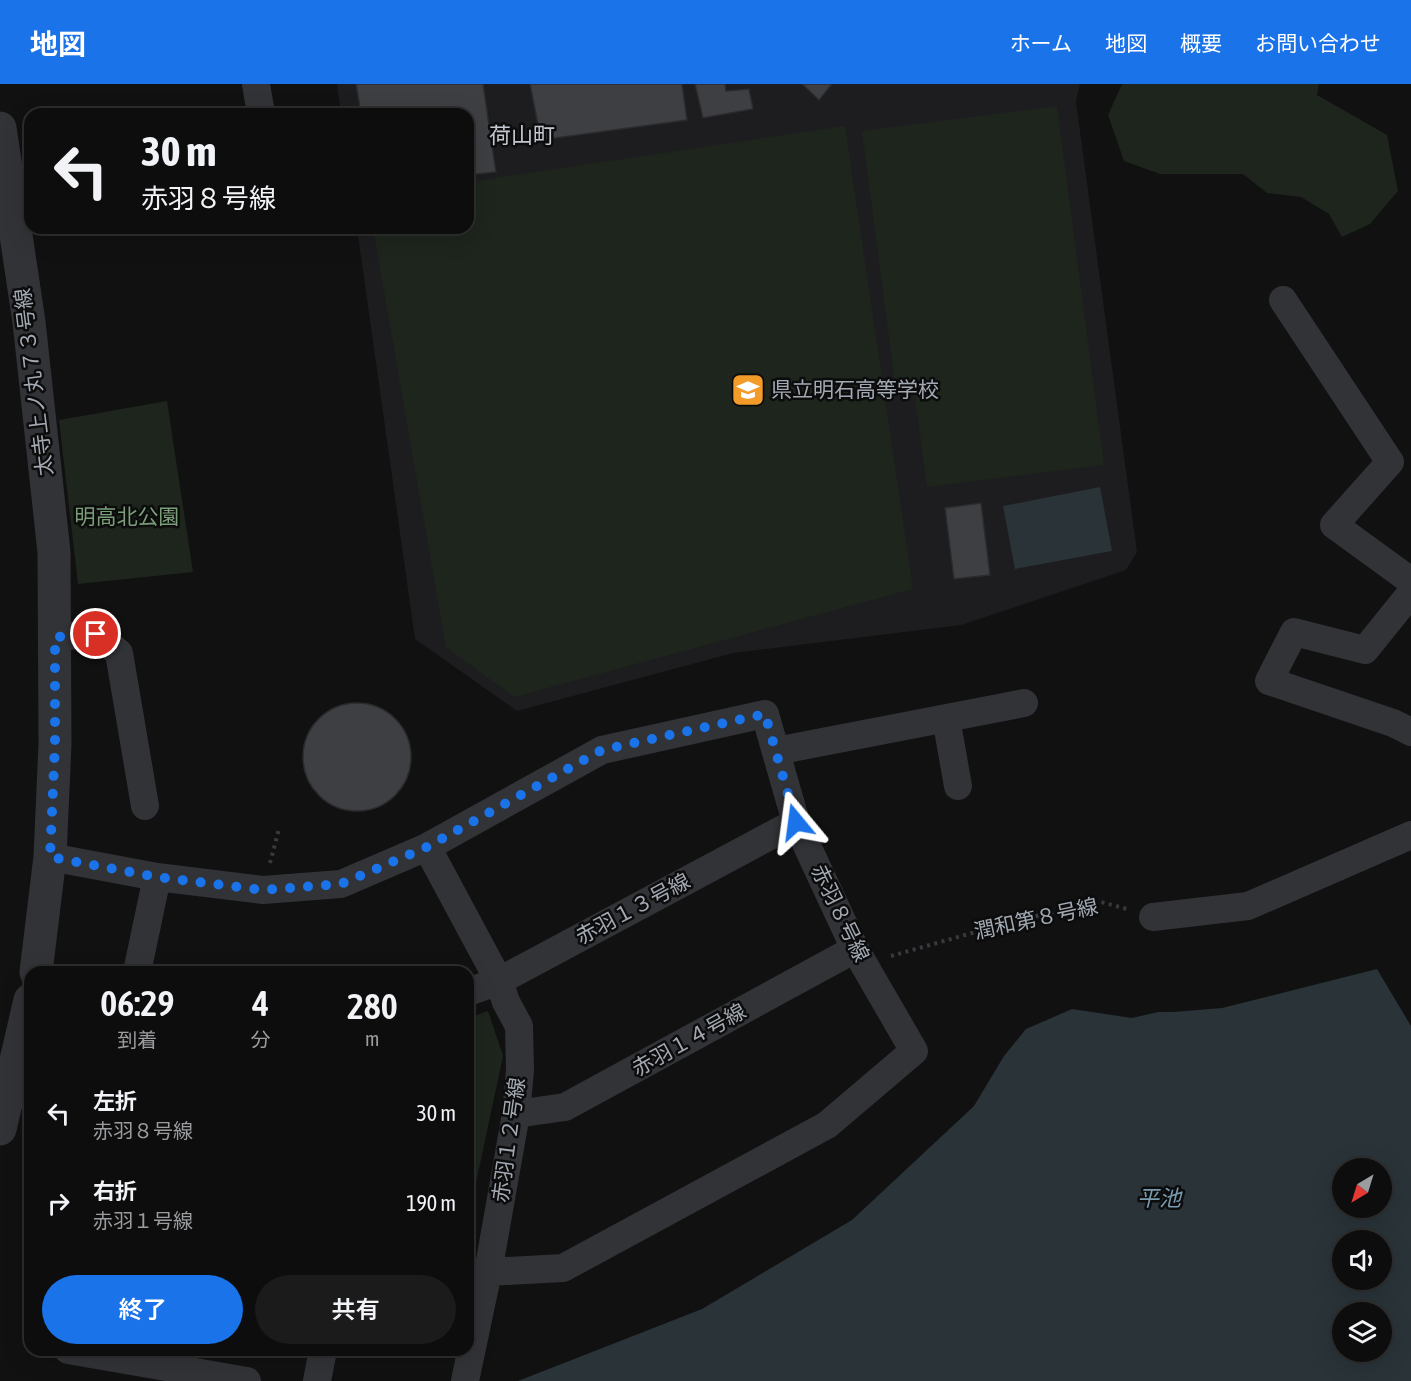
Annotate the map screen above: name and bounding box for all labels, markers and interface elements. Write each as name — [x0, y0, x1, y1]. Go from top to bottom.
text: 地図 — [30, 28, 86, 60]
text: ホーム — [1010, 31, 1072, 55]
text: 地図 — [1105, 31, 1147, 55]
text: 概要 — [1180, 31, 1222, 55]
text: お問い合わせ — [1255, 31, 1381, 55]
district label: 荷山町 — [489, 122, 555, 148]
text: 30 m — [141, 127, 216, 175]
icon: left — [42, 132, 120, 210]
text: 赤羽８号線 — [141, 183, 276, 214]
street label: 太寺上ノ丸７３号線 — [10, 287, 56, 477]
school or university icon: 県立明石高等学校 — [730, 372, 766, 408]
place label: 県立明石高等学校 — [771, 377, 939, 401]
park label: 明高北公園 — [75, 504, 180, 528]
pin — [70, 608, 121, 659]
icon: arrive — [79, 617, 112, 650]
position arrow — [764, 790, 828, 854]
street label: 赤羽８号線 — [807, 860, 875, 965]
street label: 赤羽１３号線 — [571, 868, 694, 948]
street label: 潤和第８号線 — [972, 893, 1100, 943]
text: 06:29 — [100, 982, 174, 1024]
text: 4 — [252, 982, 269, 1024]
text: 280 — [347, 985, 398, 1027]
street label: 赤羽１４号線 — [628, 998, 749, 1080]
text: m — [365, 1027, 380, 1050]
text: 到着 — [117, 1028, 157, 1051]
text: 分 — [251, 1028, 271, 1051]
street label: 赤羽１２号線 — [487, 1076, 529, 1204]
text: 左折 — [93, 1088, 137, 1114]
icon: left — [42, 1097, 75, 1130]
text: 30 m — [416, 1100, 456, 1126]
text: 赤羽８号線 — [93, 1119, 193, 1142]
north arrow — [1332, 1158, 1392, 1218]
map controls — [1332, 1158, 1392, 1362]
text: 右折 — [93, 1178, 137, 1204]
water label: 平池 — [1137, 1185, 1183, 1211]
icon: right — [42, 1187, 75, 1220]
text: 190 m — [406, 1190, 456, 1216]
text: 赤羽１号線 — [93, 1209, 193, 1232]
button: sound — [1332, 1230, 1392, 1290]
button: 終了 — [42, 1275, 243, 1344]
button: 共有 — [255, 1275, 456, 1344]
button: layers — [1332, 1302, 1392, 1362]

